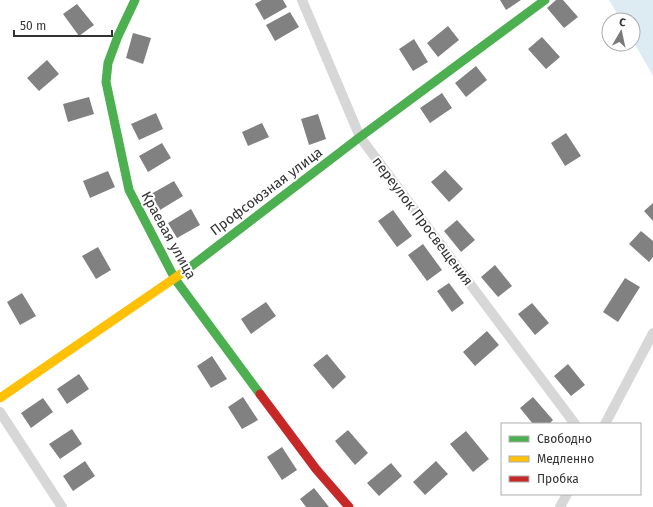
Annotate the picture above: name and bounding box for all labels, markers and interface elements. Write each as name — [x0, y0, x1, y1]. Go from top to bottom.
scale bar — [14, 12, 112, 38]
north arrow — [601, 12, 641, 52]
text: С — [618, 16, 627, 30]
text: 50 m — [20, 19, 46, 33]
street label: Профсоюзная улица — [207, 144, 326, 239]
street label: переулок Просвещения — [369, 154, 477, 289]
street label: Краевая улица — [138, 188, 200, 282]
legend — [501, 423, 641, 495]
text: Свободно — [537, 432, 592, 446]
text: Медленно — [537, 452, 594, 466]
text: Пробка — [537, 472, 579, 486]

